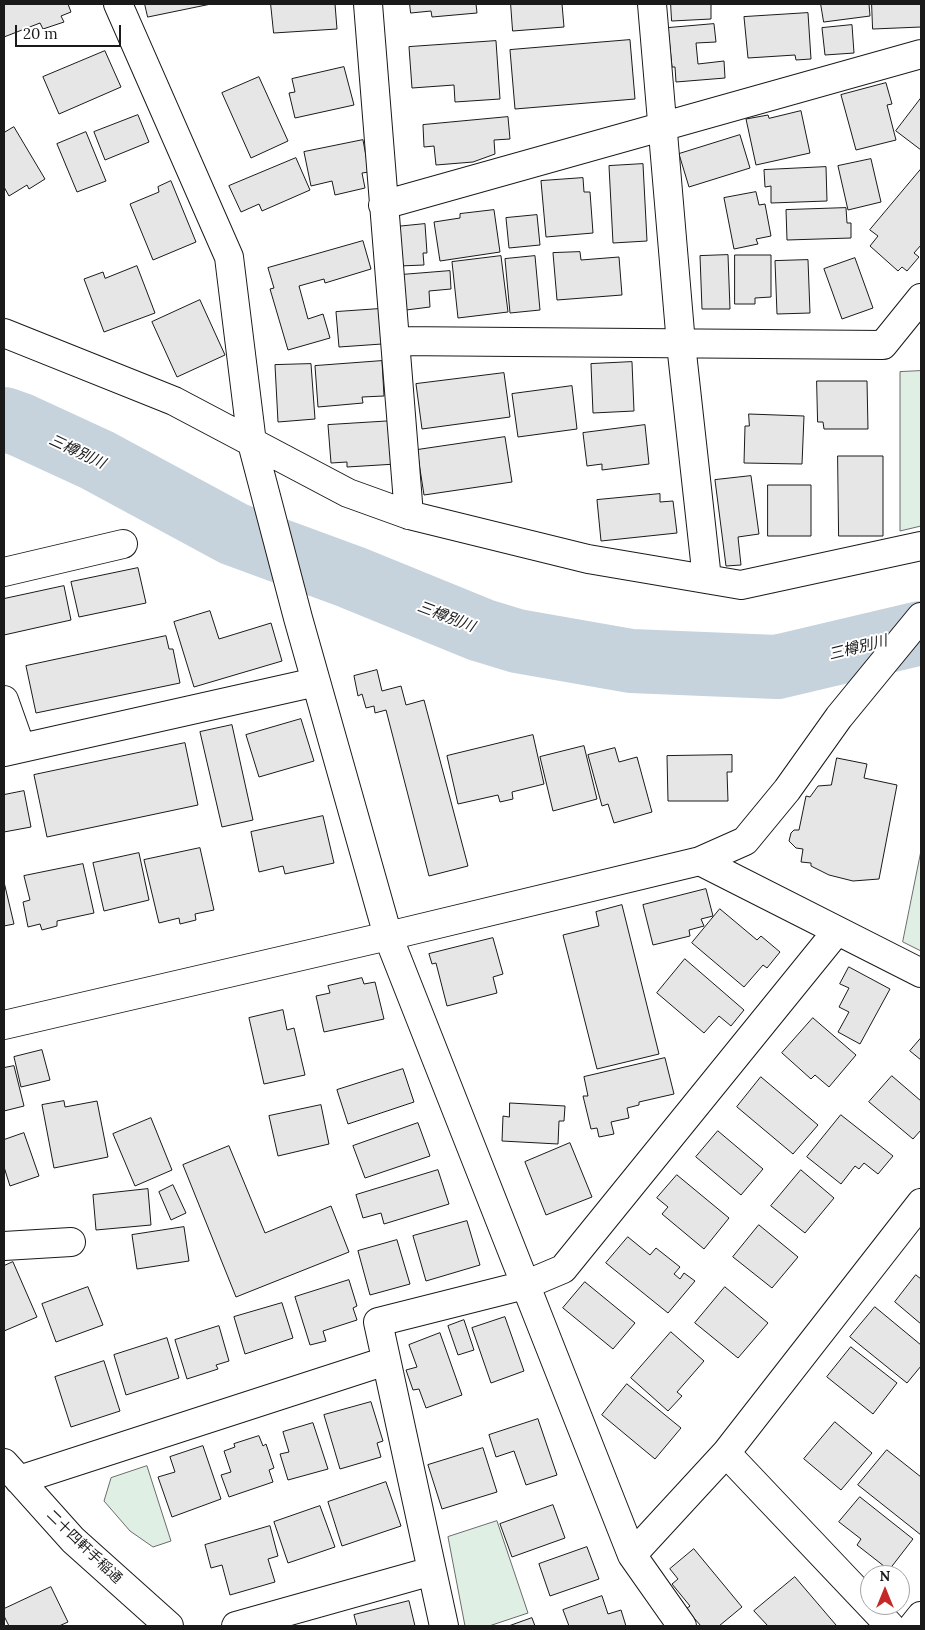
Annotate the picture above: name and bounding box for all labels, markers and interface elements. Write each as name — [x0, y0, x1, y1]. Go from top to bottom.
scale bar — [18, 15, 124, 47]
text: 20 m — [23, 24, 58, 43]
water label: 三樽別川 — [46, 431, 108, 473]
water label: 三樽別川 — [415, 598, 477, 636]
water label: 三樽別川 — [827, 632, 889, 664]
street label: 二十四軒手稲通 — [43, 1507, 125, 1587]
north arrow — [860, 1565, 910, 1615]
text: N — [880, 1567, 890, 1585]

